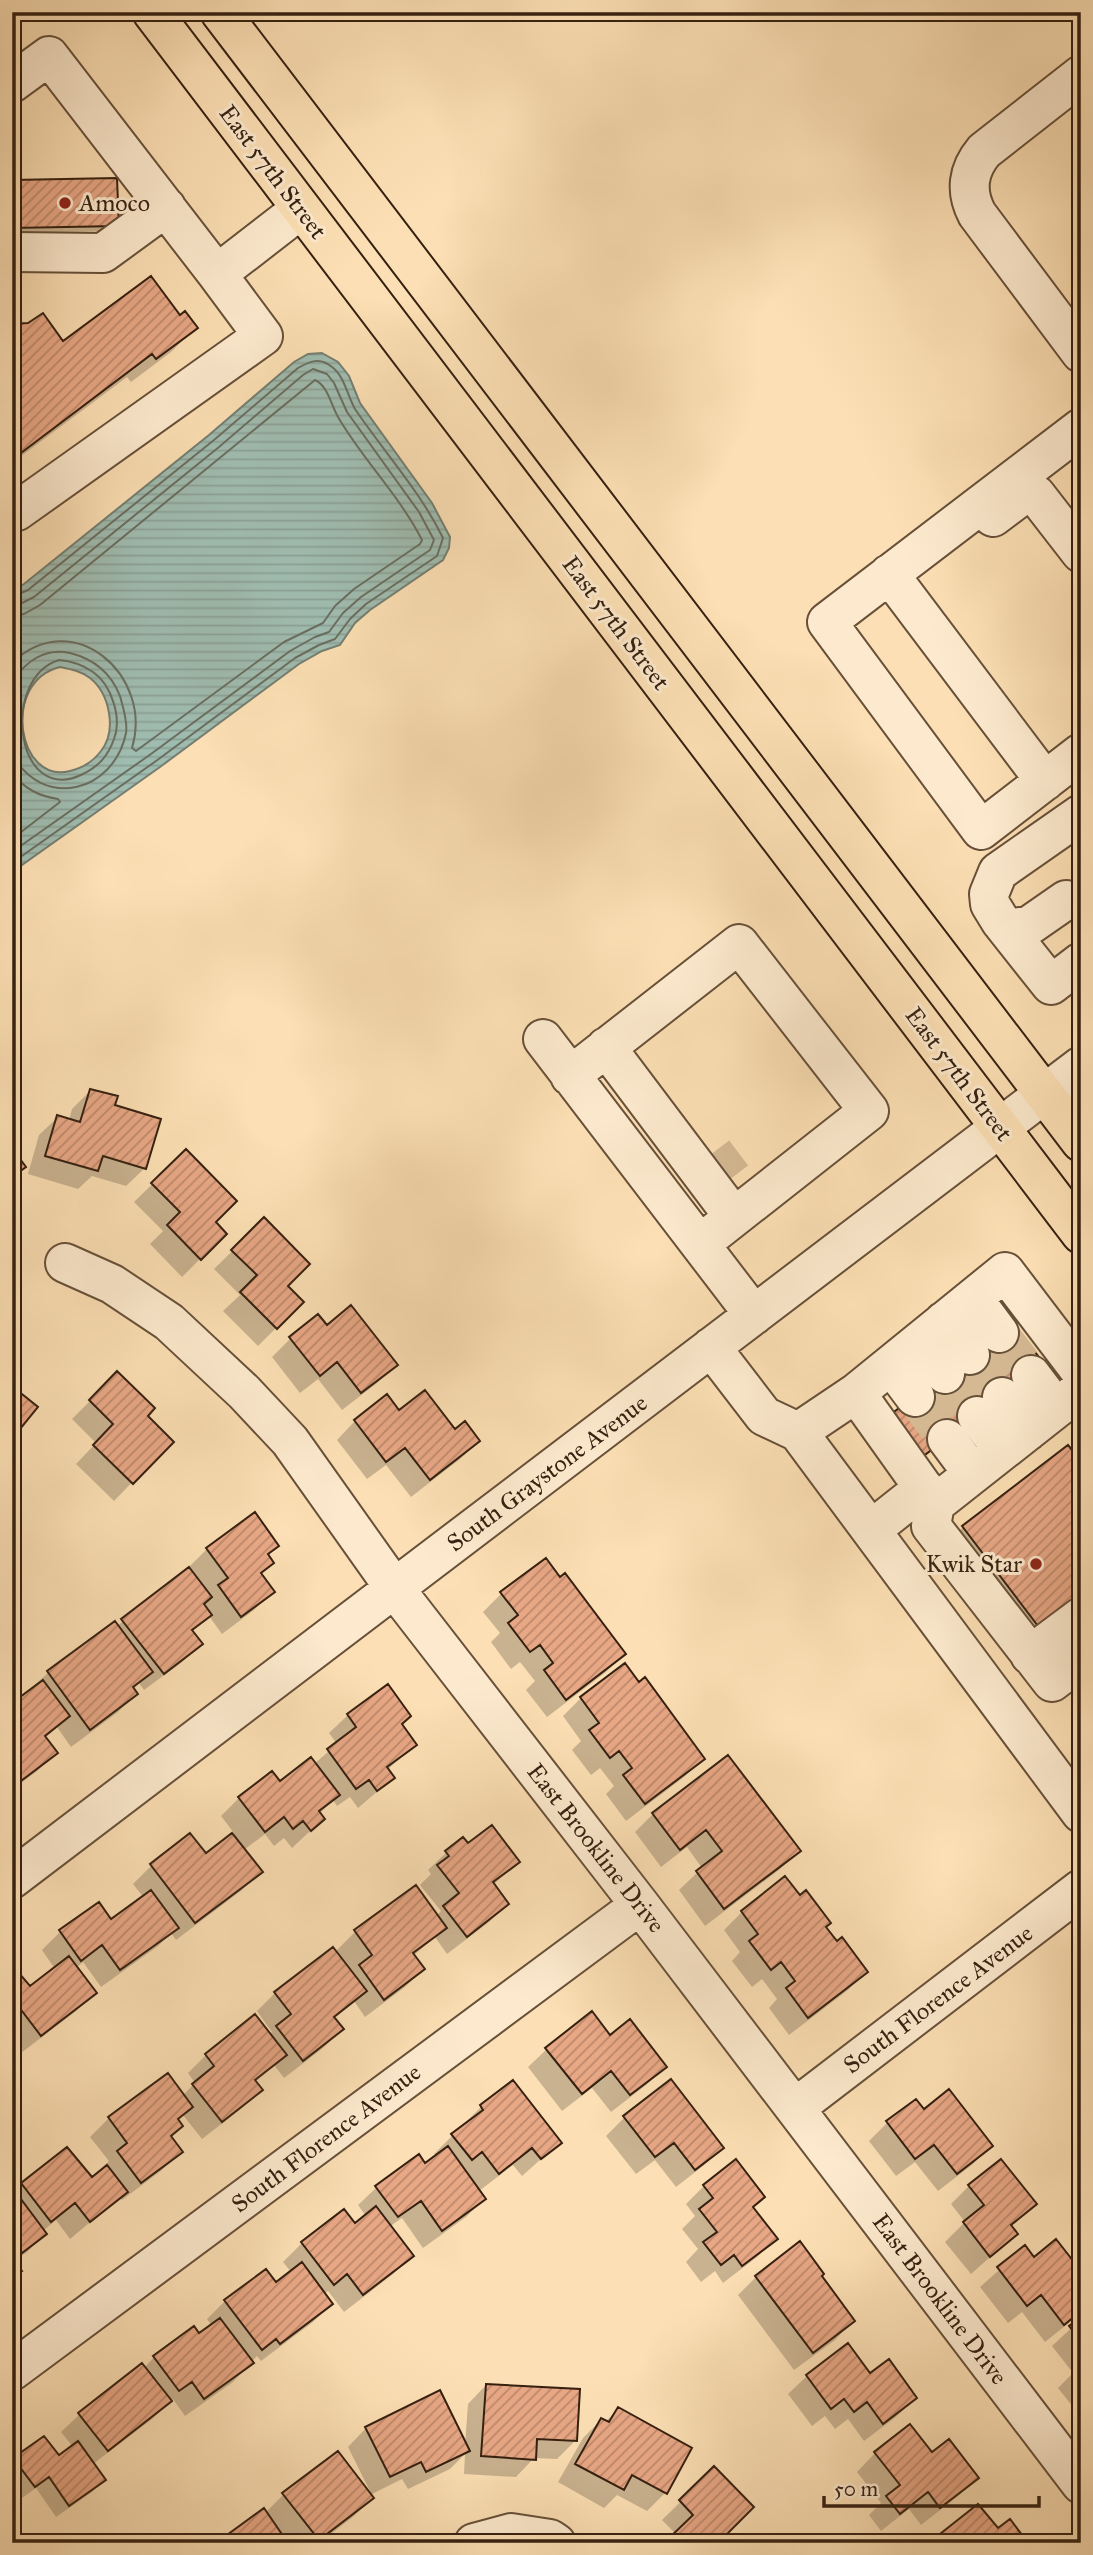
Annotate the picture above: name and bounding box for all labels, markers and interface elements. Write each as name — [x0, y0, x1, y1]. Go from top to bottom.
street label: East 57th Street — [213, 99, 334, 245]
place label: Amoco — [78, 188, 150, 218]
marker: Amoco — [57, 195, 73, 211]
street label: East 57th Street — [556, 550, 677, 696]
street label: East 57th Street — [899, 1001, 1020, 1147]
street label: South Graystone Avenue — [441, 1388, 653, 1558]
place label: Kwik Star — [926, 1549, 1022, 1579]
marker: Kwik Star — [1028, 1556, 1044, 1572]
street label: East Brookline Drive — [521, 1757, 671, 1939]
street label: South Florence Avenue — [837, 1918, 1039, 2080]
street label: South Florence Avenue — [225, 2057, 427, 2219]
street label: East Brookline Drive — [866, 2207, 1014, 2391]
scale bar — [824, 2464, 1039, 2508]
text: 50 m — [834, 2476, 879, 2502]

